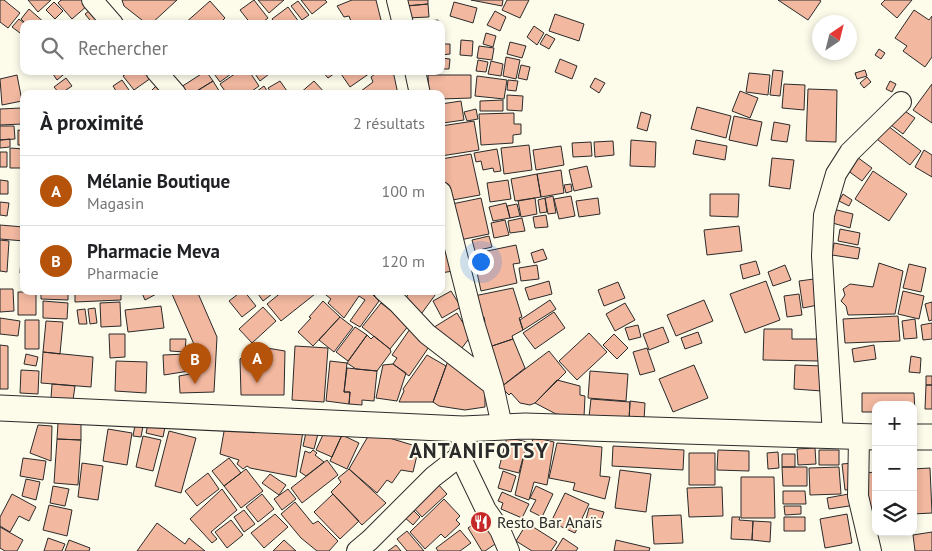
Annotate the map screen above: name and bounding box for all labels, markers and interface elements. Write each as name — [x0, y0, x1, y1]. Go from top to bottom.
north arrow — [812, 15, 857, 60]
search box — [20, 20, 445, 75]
icon: search — [38, 34, 66, 62]
text: Rechercher — [78, 36, 168, 60]
text: À proximité — [40, 109, 144, 136]
text: 2 résultats — [353, 113, 425, 133]
text: Mélanie Boutique — [87, 169, 230, 193]
text: A — [51, 181, 61, 201]
text: 100 m — [382, 181, 425, 201]
text: Magasin — [87, 193, 144, 213]
text: Pharmacie Meva — [87, 239, 220, 263]
your location — [468, 249, 494, 275]
text: B — [51, 251, 61, 271]
text: 120 m — [382, 251, 425, 271]
text: Pharmacie — [87, 263, 159, 283]
pin: A — [241, 342, 273, 383]
pin: B — [179, 343, 211, 384]
map controls — [872, 401, 917, 536]
button: + — [872, 401, 917, 446]
district label: ANTANIFOTSY — [409, 437, 549, 464]
button: − — [872, 446, 917, 491]
button: layers — [872, 491, 917, 536]
restaurant icon: Resto Bar Anaïs — [469, 510, 493, 534]
place label: Resto Bar Anaïs — [497, 512, 603, 532]

